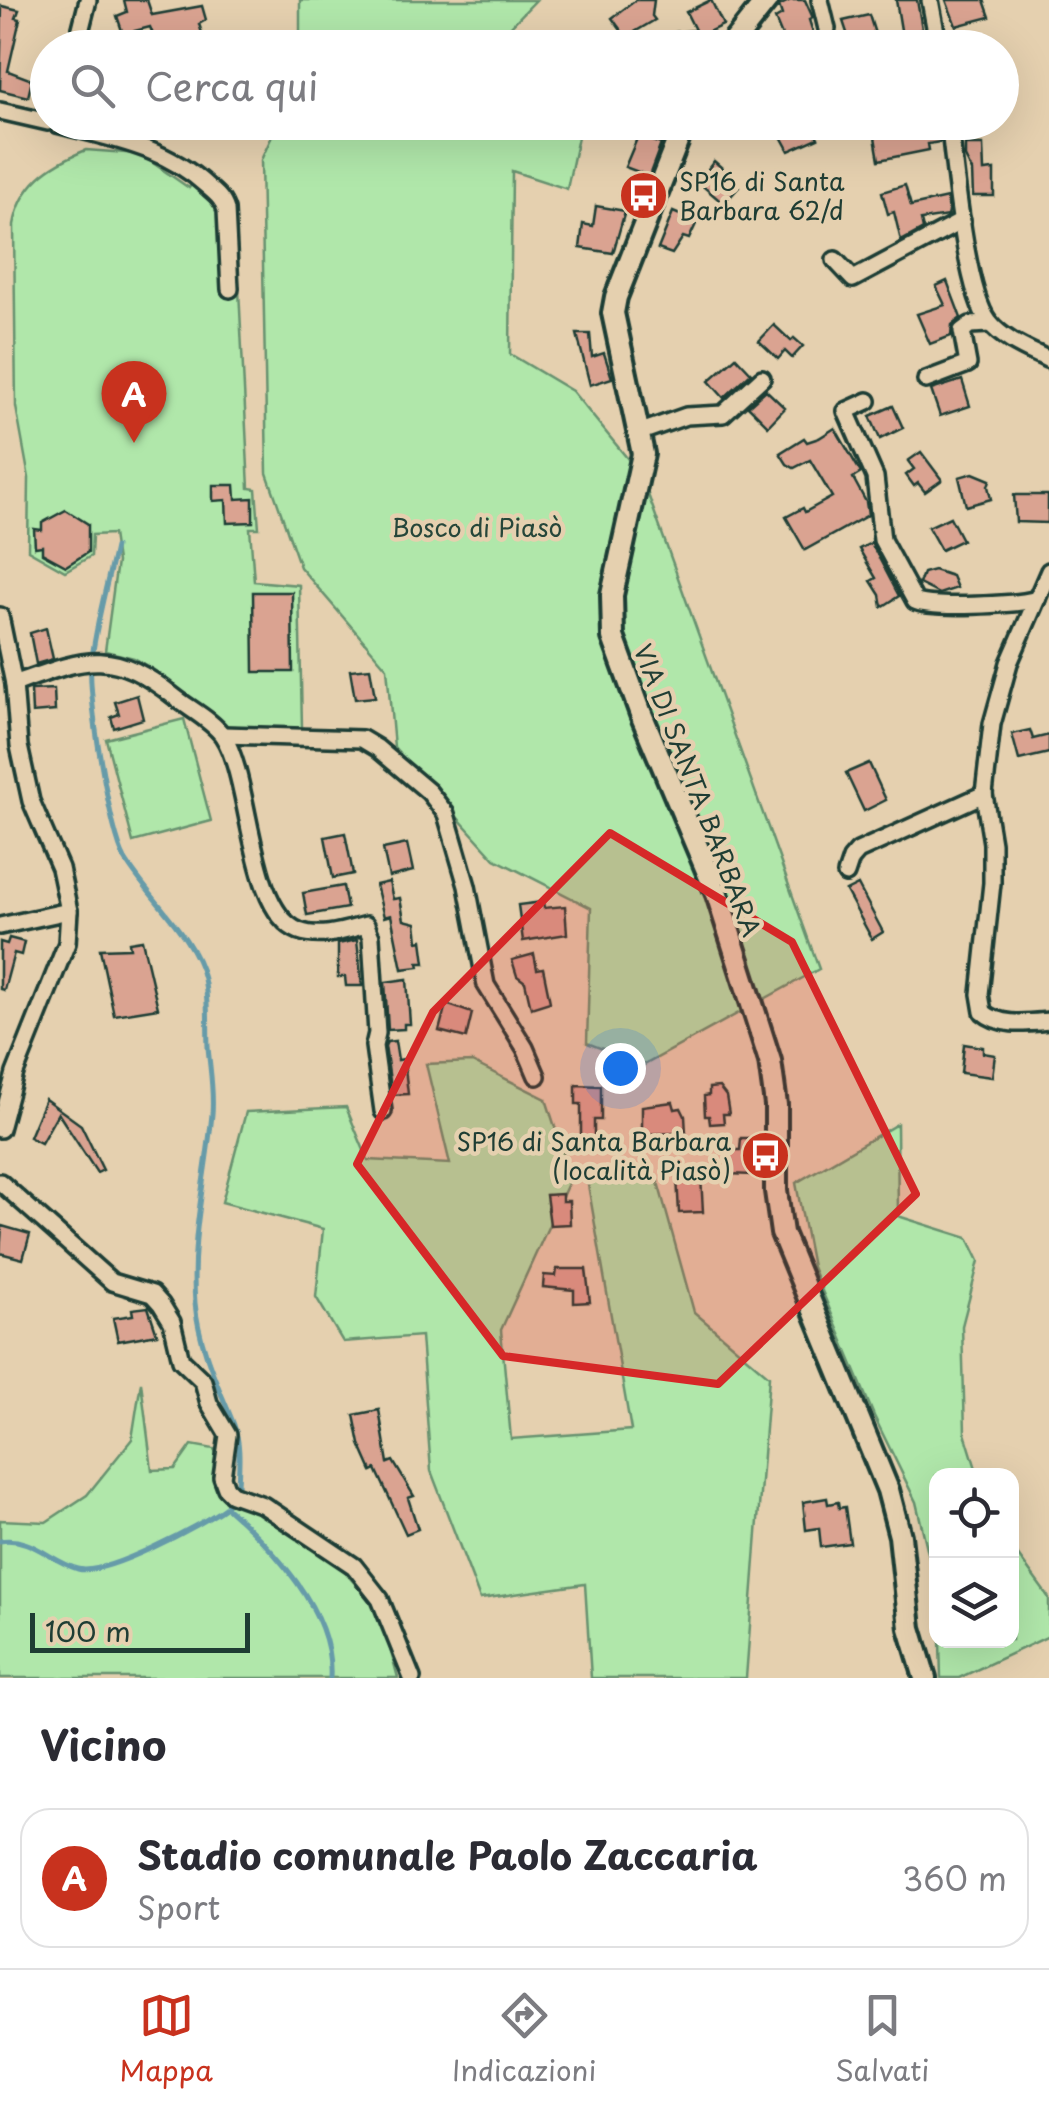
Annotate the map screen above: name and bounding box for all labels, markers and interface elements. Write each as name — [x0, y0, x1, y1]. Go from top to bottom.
search box — [30, 30, 1019, 140]
text: Cerca qui — [145, 57, 318, 114]
icon: search — [65, 58, 120, 113]
place label: SP16 di Santa Barbara 62/d — [679, 162, 845, 229]
bus stop icon: SP16 di Santa Barbara 62/d — [618, 169, 670, 221]
pin: A — [102, 360, 166, 443]
park label: Bosco di Piasò — [392, 508, 562, 546]
street label: VIA DI SANTA BARBARA — [625, 638, 771, 942]
your location — [595, 1043, 646, 1094]
place label: SP16 di Santa Barbara (località Piasò) — [456, 1122, 731, 1189]
bus stop icon: SP16 di Santa Barbara (località Piasò) — [740, 1129, 792, 1181]
map controls — [929, 1468, 1019, 1648]
button: locate — [929, 1468, 1019, 1558]
button: layers — [929, 1558, 1019, 1648]
scale bar — [30, 1608, 250, 1652]
text: 100 m — [45, 1609, 131, 1652]
text: Vicino — [40, 1712, 166, 1775]
text: Stadio comunale Paolo Zaccaria — [137, 1826, 758, 1883]
text: A — [62, 1854, 87, 1902]
text: 360 m — [902, 1854, 1007, 1902]
text: Sport — [137, 1883, 220, 1931]
tab: Mappa — [120, 1988, 213, 2091]
tab: Indicazioni — [452, 1988, 596, 2091]
tab: Salvati — [835, 1988, 929, 2091]

